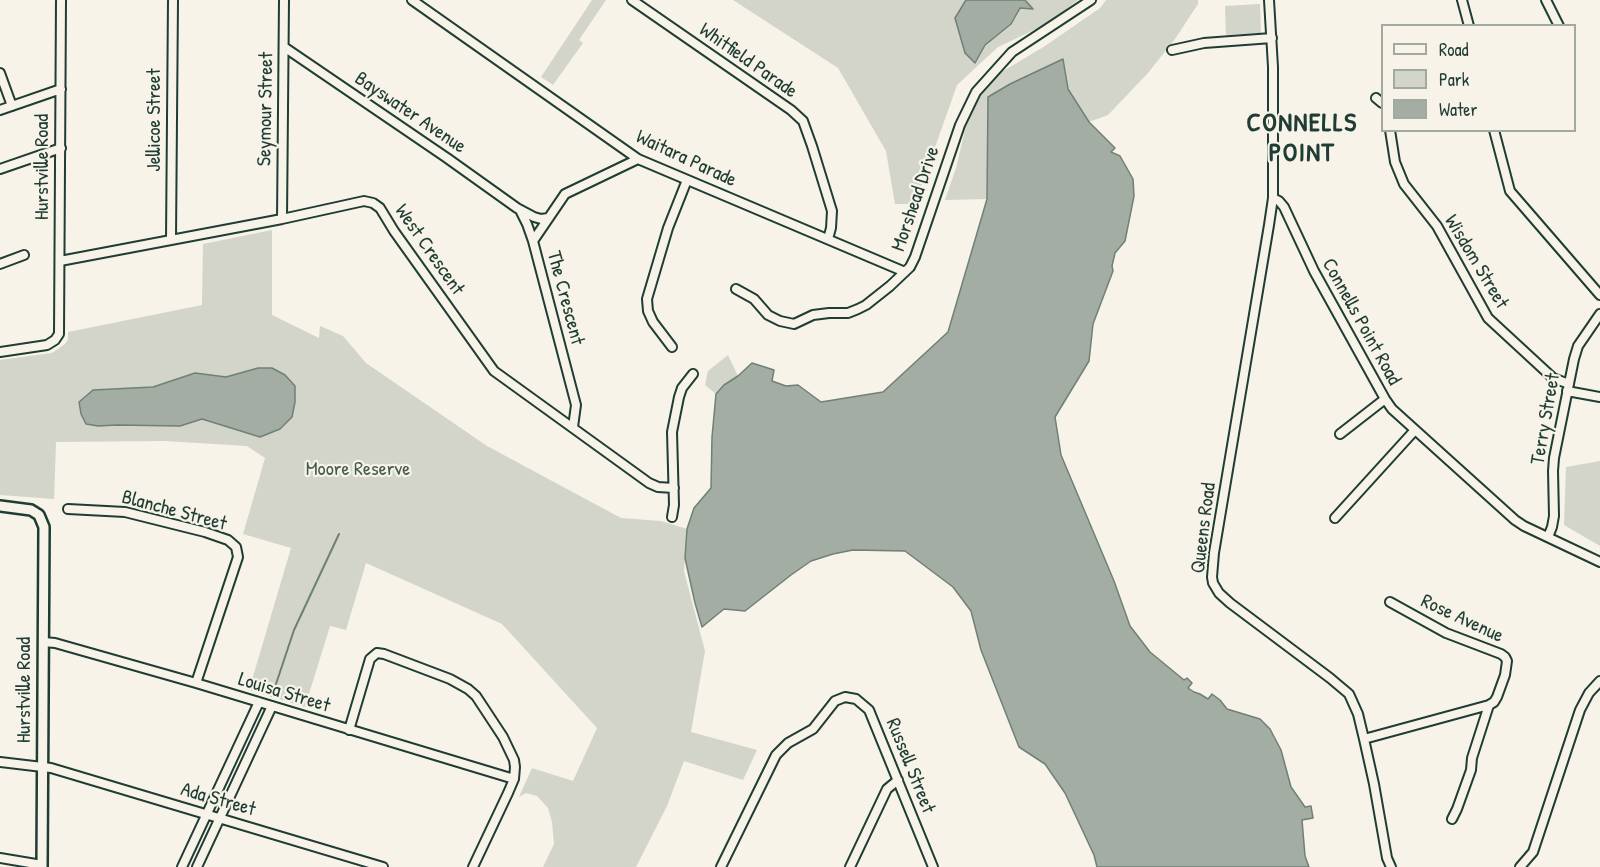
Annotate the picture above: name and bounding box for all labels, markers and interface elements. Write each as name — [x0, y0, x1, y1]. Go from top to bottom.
street label: Whitfield Parade — [694, 18, 802, 104]
legend — [1381, 24, 1576, 132]
text: Road — [1439, 37, 1469, 62]
street label: Seymour Street — [253, 52, 279, 166]
street label: Bayswater Avenue — [350, 67, 470, 159]
text: Park — [1439, 67, 1469, 92]
street label: Jellicoe Street — [143, 68, 167, 172]
text: Water — [1439, 97, 1477, 122]
district label: CONNELLS POINT — [1246, 108, 1358, 170]
street label: Hurstville Road — [31, 114, 55, 220]
street label: Waitara Parade — [632, 125, 740, 193]
street label: Morshead Drive — [887, 143, 945, 255]
street label: West Crescent — [389, 200, 469, 300]
street label: Wisdom Street — [1439, 211, 1513, 313]
street label: The Crescent — [541, 248, 589, 348]
street label: Connells Point Road — [1316, 254, 1406, 390]
street label: Terry Street — [1526, 371, 1566, 467]
park label: Moore Reserve — [306, 458, 410, 482]
street label: Queens Road — [1187, 481, 1221, 575]
street label: Blanche Street — [119, 485, 229, 537]
street label: Rose Avenue — [1417, 590, 1507, 648]
street label: Hurstville Road — [13, 637, 37, 743]
street label: Louisa Street — [235, 668, 333, 718]
street label: Russell Street — [880, 715, 940, 817]
street label: Ada Street — [178, 778, 258, 822]

